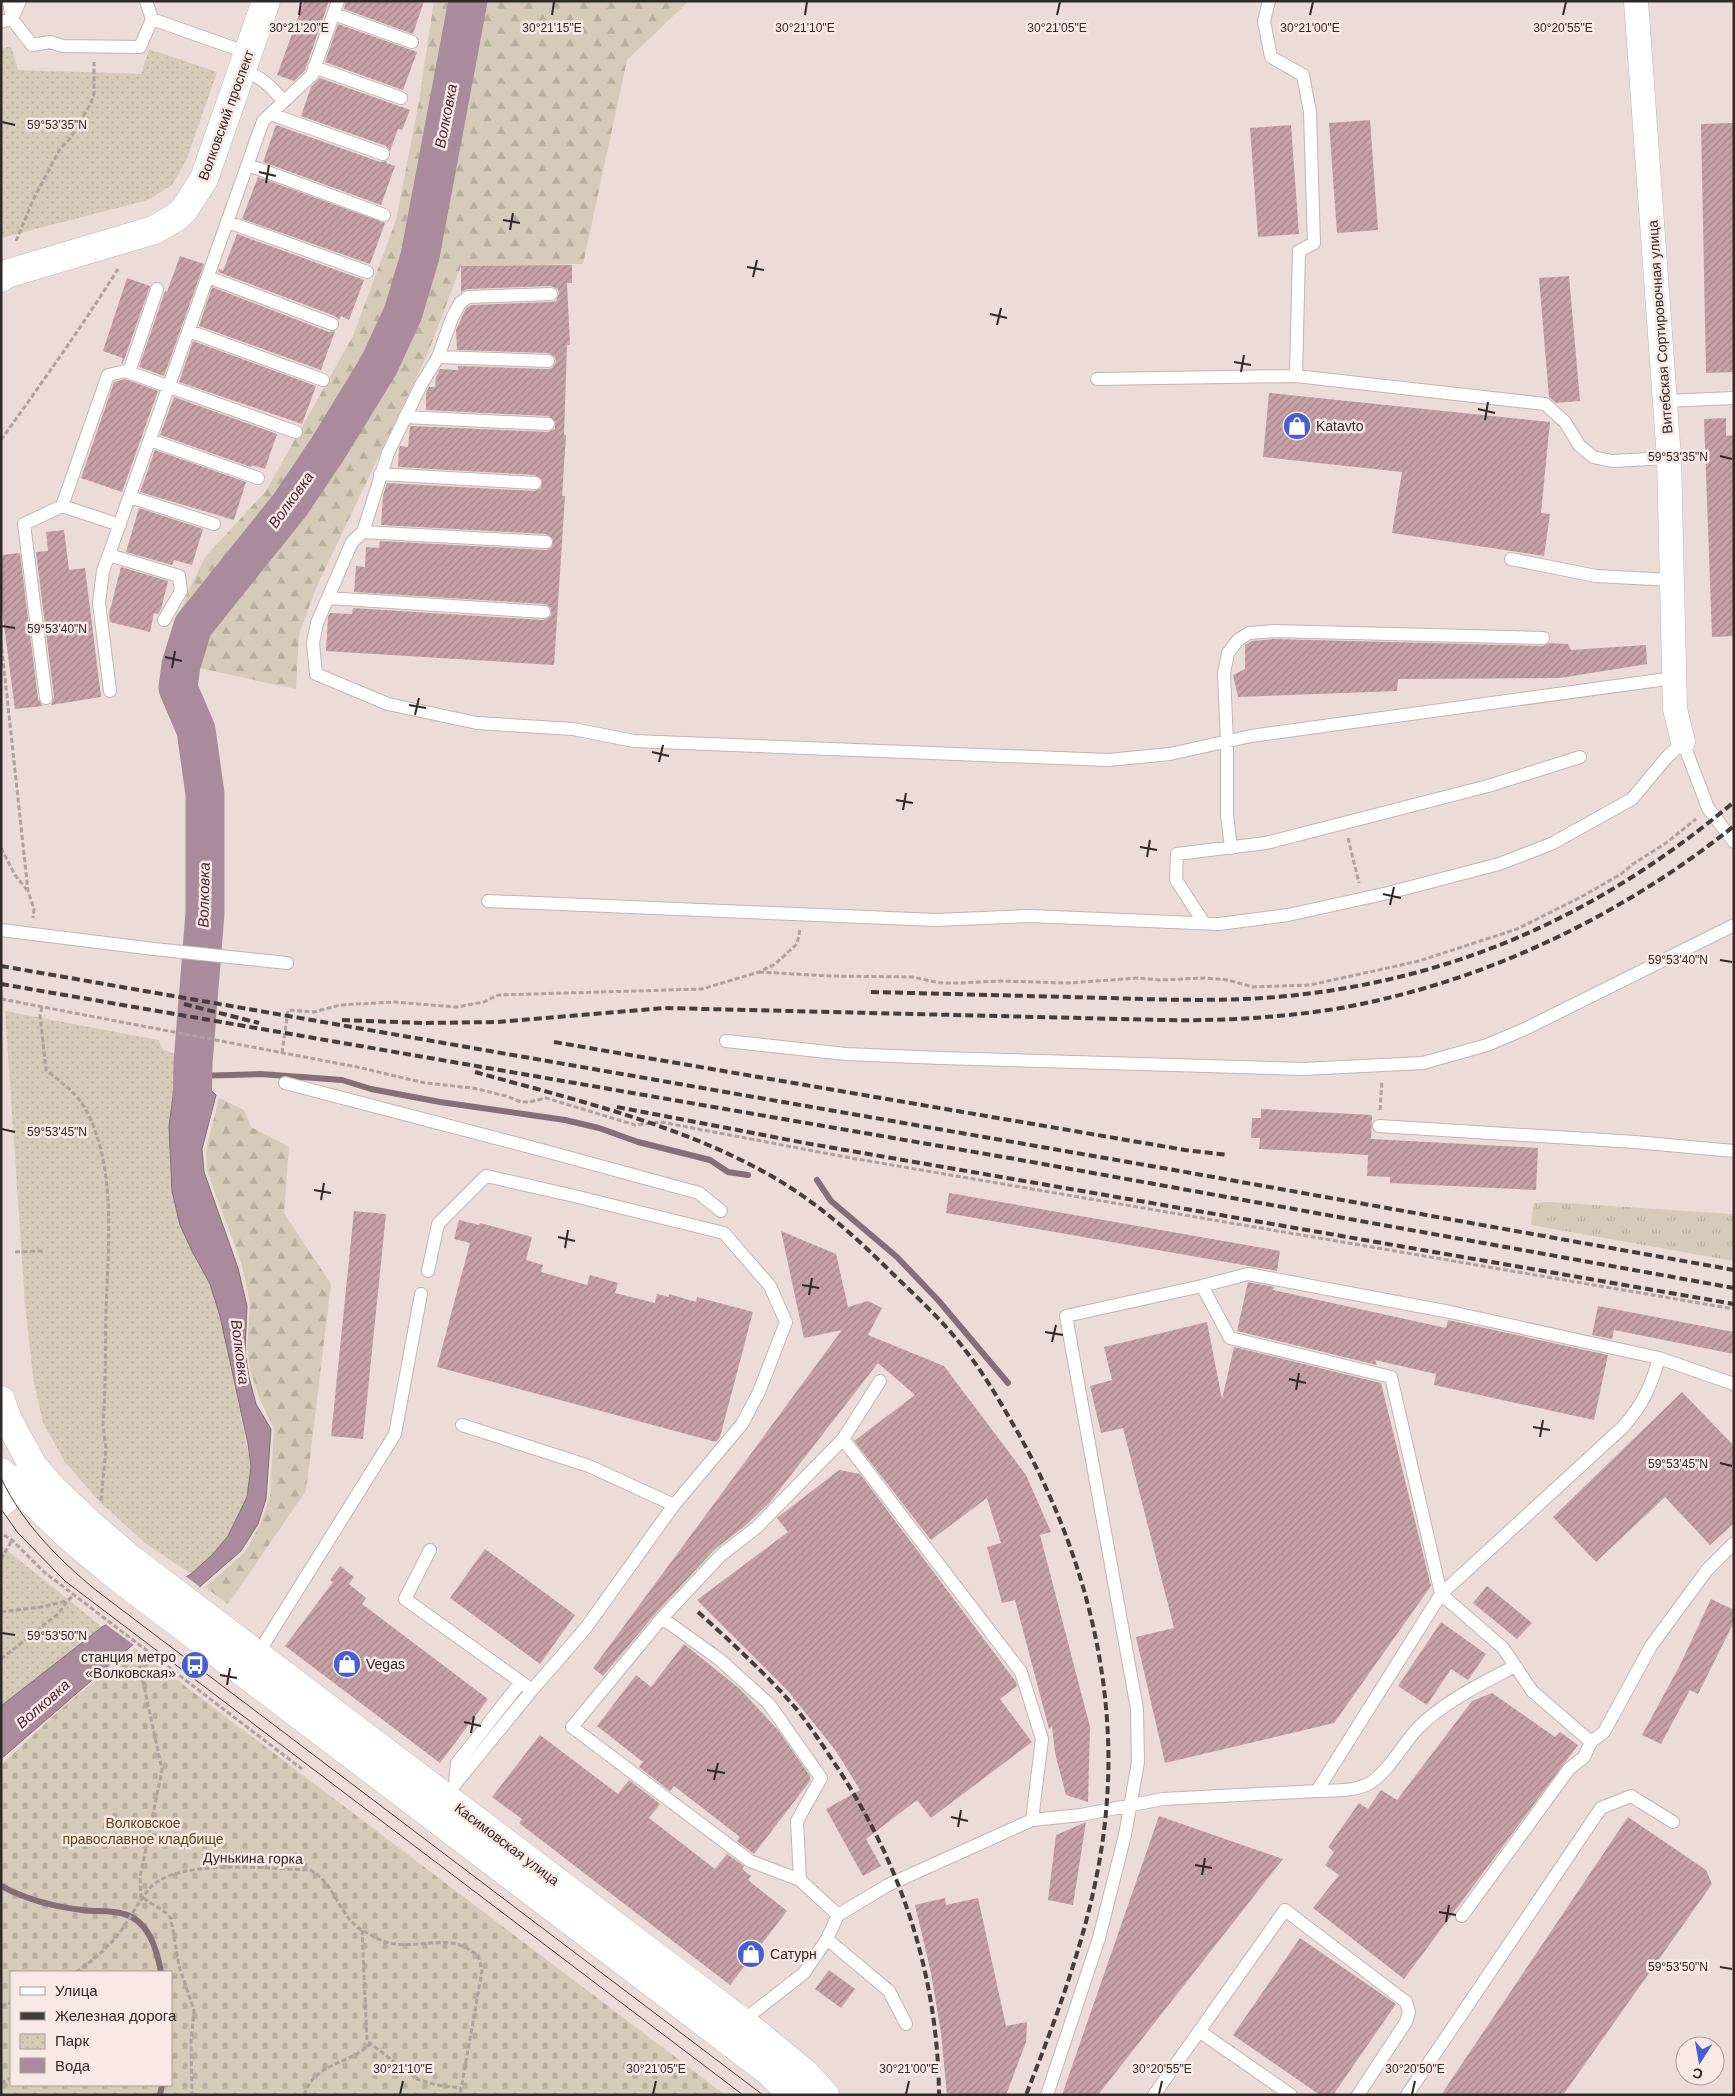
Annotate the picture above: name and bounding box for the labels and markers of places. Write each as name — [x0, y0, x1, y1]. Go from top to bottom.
shop icon: Katavto — [1282, 411, 1312, 441]
place label: Katavto — [1316, 418, 1364, 434]
place label: станция метро «Волковская» — [81, 1649, 176, 1681]
shop icon: Vegas — [332, 1649, 362, 1679]
bus stop icon: станция метро «Волковская» — [180, 1650, 210, 1680]
place label: Vegas — [366, 1656, 405, 1672]
shop icon: Сатурн — [736, 1939, 766, 1969]
place label: Сатурн — [770, 1946, 817, 1962]

